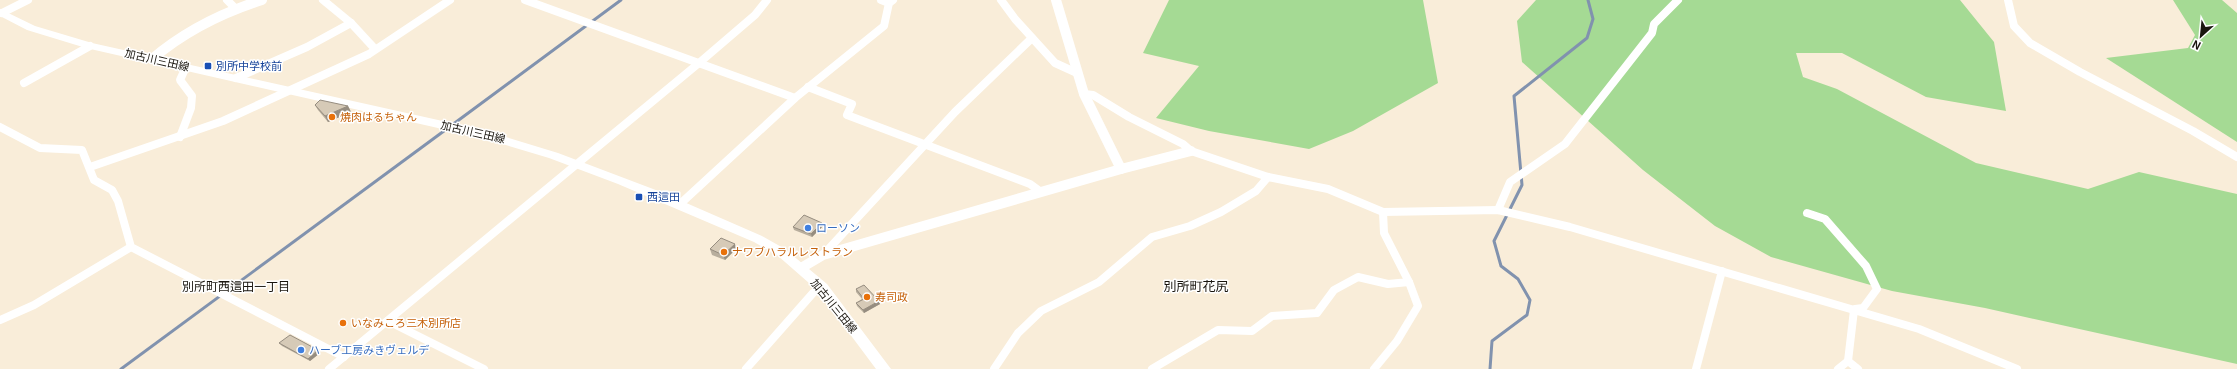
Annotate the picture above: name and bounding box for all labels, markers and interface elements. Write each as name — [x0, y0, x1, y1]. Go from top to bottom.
north arrow — [2181, 16, 2221, 56]
text: N — [2189, 37, 2203, 55]
street label: 加古川三田線 — [123, 44, 191, 74]
place label: 別所中学校前 — [216, 57, 282, 73]
marker: 別所中学校前 — [203, 61, 213, 71]
place label: 焼肉はるちゃん — [340, 108, 417, 124]
marker: 焼肉はるちゃん — [327, 112, 337, 122]
street label: 加古川三田線 — [439, 116, 507, 146]
place label: 西這田 — [647, 188, 680, 204]
marker: 西這田 — [634, 192, 644, 202]
place label: ローソン — [816, 219, 860, 235]
marker: ローソン — [803, 223, 813, 233]
place label: ナワブハラルレストラン — [732, 243, 853, 259]
marker: ナワブハラルレストラン — [719, 247, 729, 257]
street label: 加古川三田線 — [808, 275, 862, 336]
district label: 別所町花尻 — [1163, 276, 1229, 295]
district label: 別所町西這田一丁目 — [182, 277, 290, 294]
place label: 寿司政 — [875, 288, 908, 304]
marker: 寿司政 — [862, 292, 872, 302]
place label: いなみころ三木別所店 — [351, 314, 461, 330]
marker: いなみころ三木別所店 — [338, 318, 348, 328]
place label: ハーブ工房みきヴェルデ — [309, 341, 429, 357]
marker: ハーブ工房みきヴェルデ — [296, 345, 306, 355]

